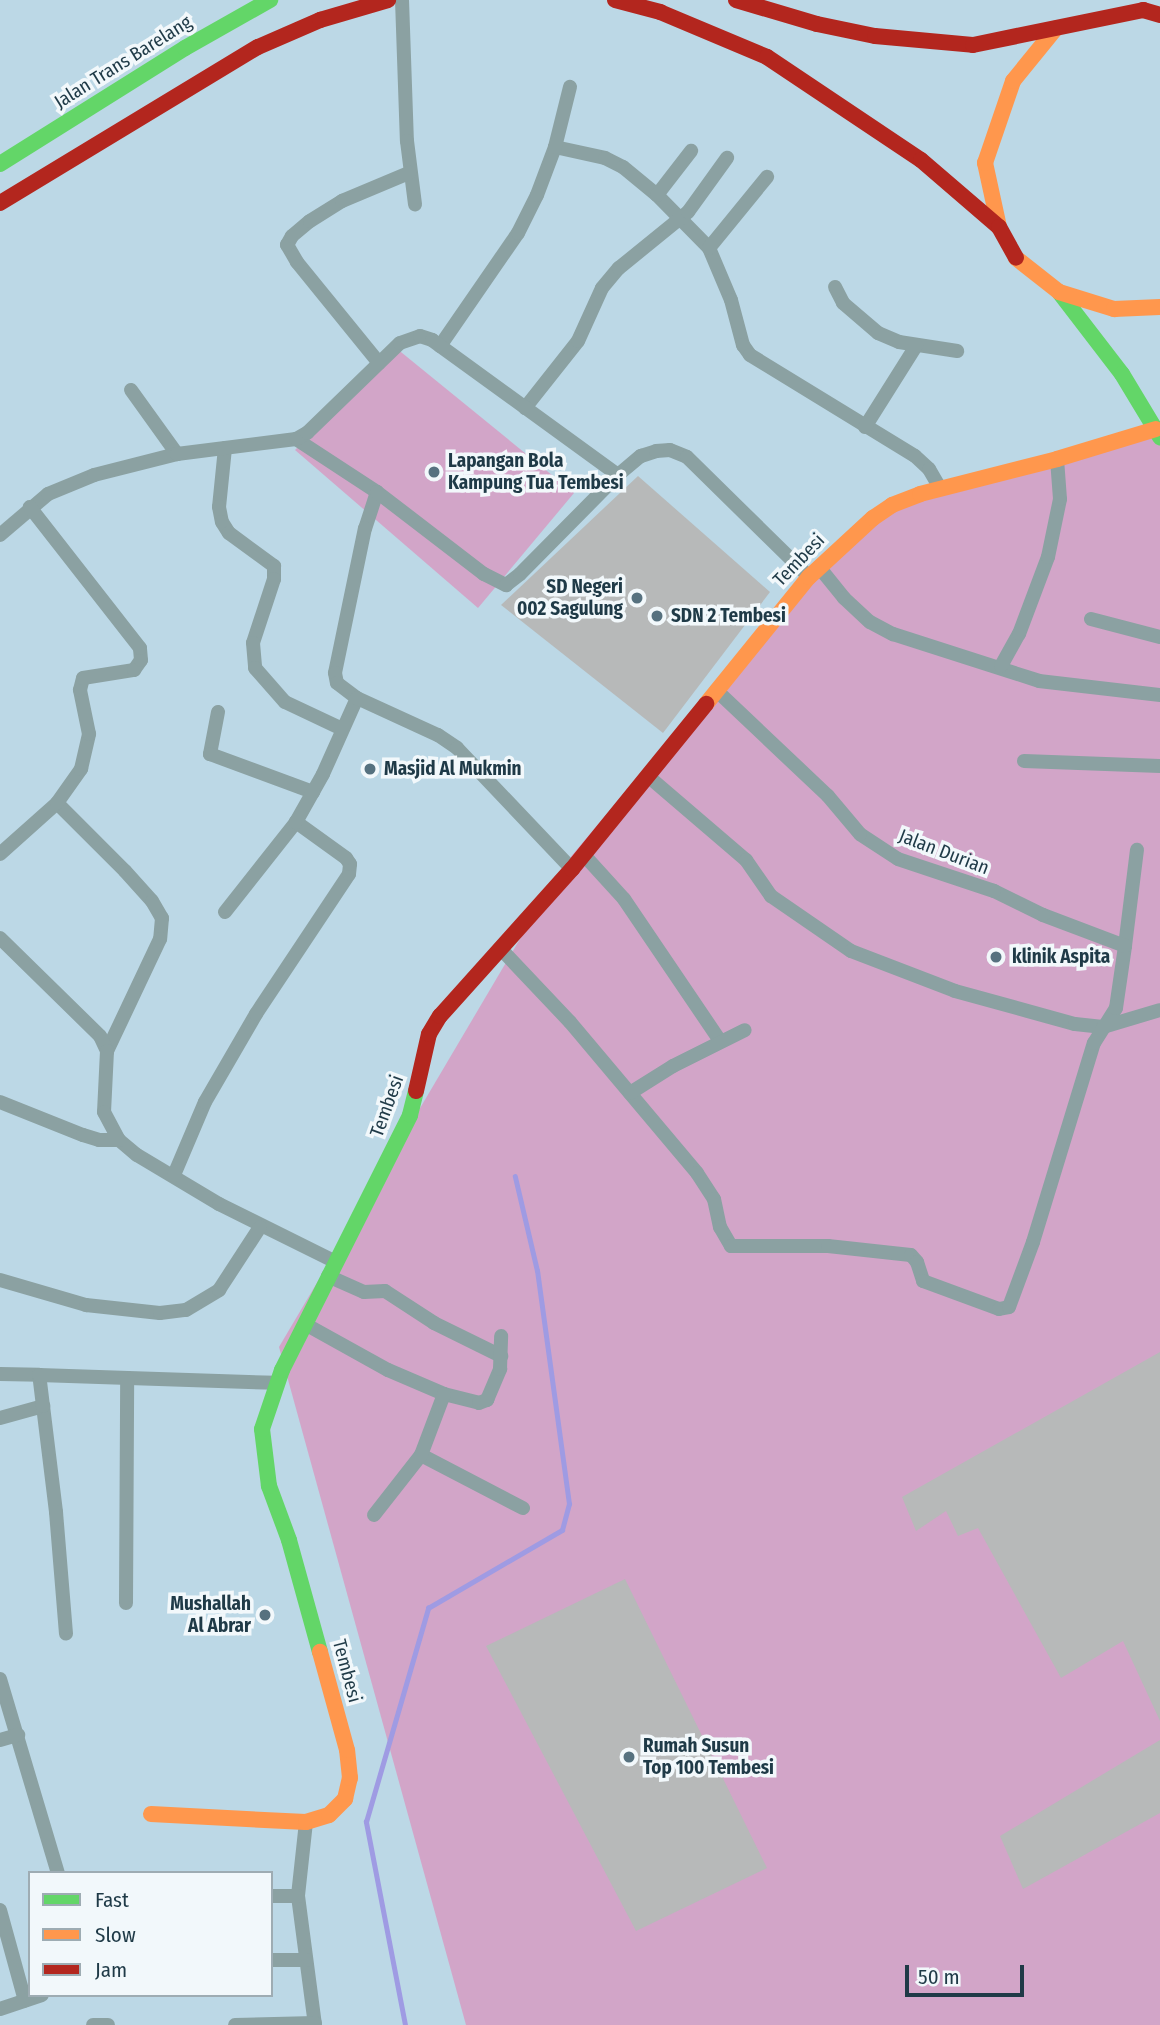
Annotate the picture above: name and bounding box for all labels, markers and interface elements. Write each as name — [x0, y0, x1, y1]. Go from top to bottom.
street label: Jalan Trans Barelang — [50, 11, 196, 113]
place label: Lapangan Bola Kampung Tua Tembesi — [448, 450, 624, 494]
marker: Lapangan Bola Kampung Tua Tembesi — [426, 464, 442, 480]
street label: Tembesi — [769, 529, 829, 591]
place label: SD Negeri 002 Sagulung — [517, 576, 623, 620]
marker: SD Negeri 002 Sagulung — [629, 590, 645, 606]
place label: SDN 2 Tembesi — [671, 605, 786, 627]
marker: SDN 2 Tembesi — [649, 608, 665, 624]
place label: Masjid Al Mukmin — [384, 758, 522, 780]
marker: Masjid Al Mukmin — [362, 761, 378, 777]
street label: Jalan Durian — [896, 824, 992, 880]
place label: klinik Aspita — [1012, 946, 1110, 968]
marker: klinik Aspita — [986, 947, 1006, 967]
street label: Tembesi — [365, 1072, 409, 1140]
place label: Mushallah Al Abrar — [170, 1593, 251, 1637]
marker: Mushallah Al Abrar — [257, 1607, 273, 1623]
street label: Tembesi — [328, 1637, 366, 1705]
place label: Rumah Susun Top 100 Tembesi — [643, 1735, 774, 1779]
marker: Rumah Susun Top 100 Tembesi — [621, 1749, 637, 1765]
legend — [28, 1871, 273, 1997]
text: Fast — [95, 1887, 129, 1913]
text: Slow — [95, 1922, 136, 1948]
scale bar — [908, 1952, 1027, 1996]
text: Jam — [95, 1957, 127, 1983]
text: 50 m — [918, 1964, 960, 1990]

